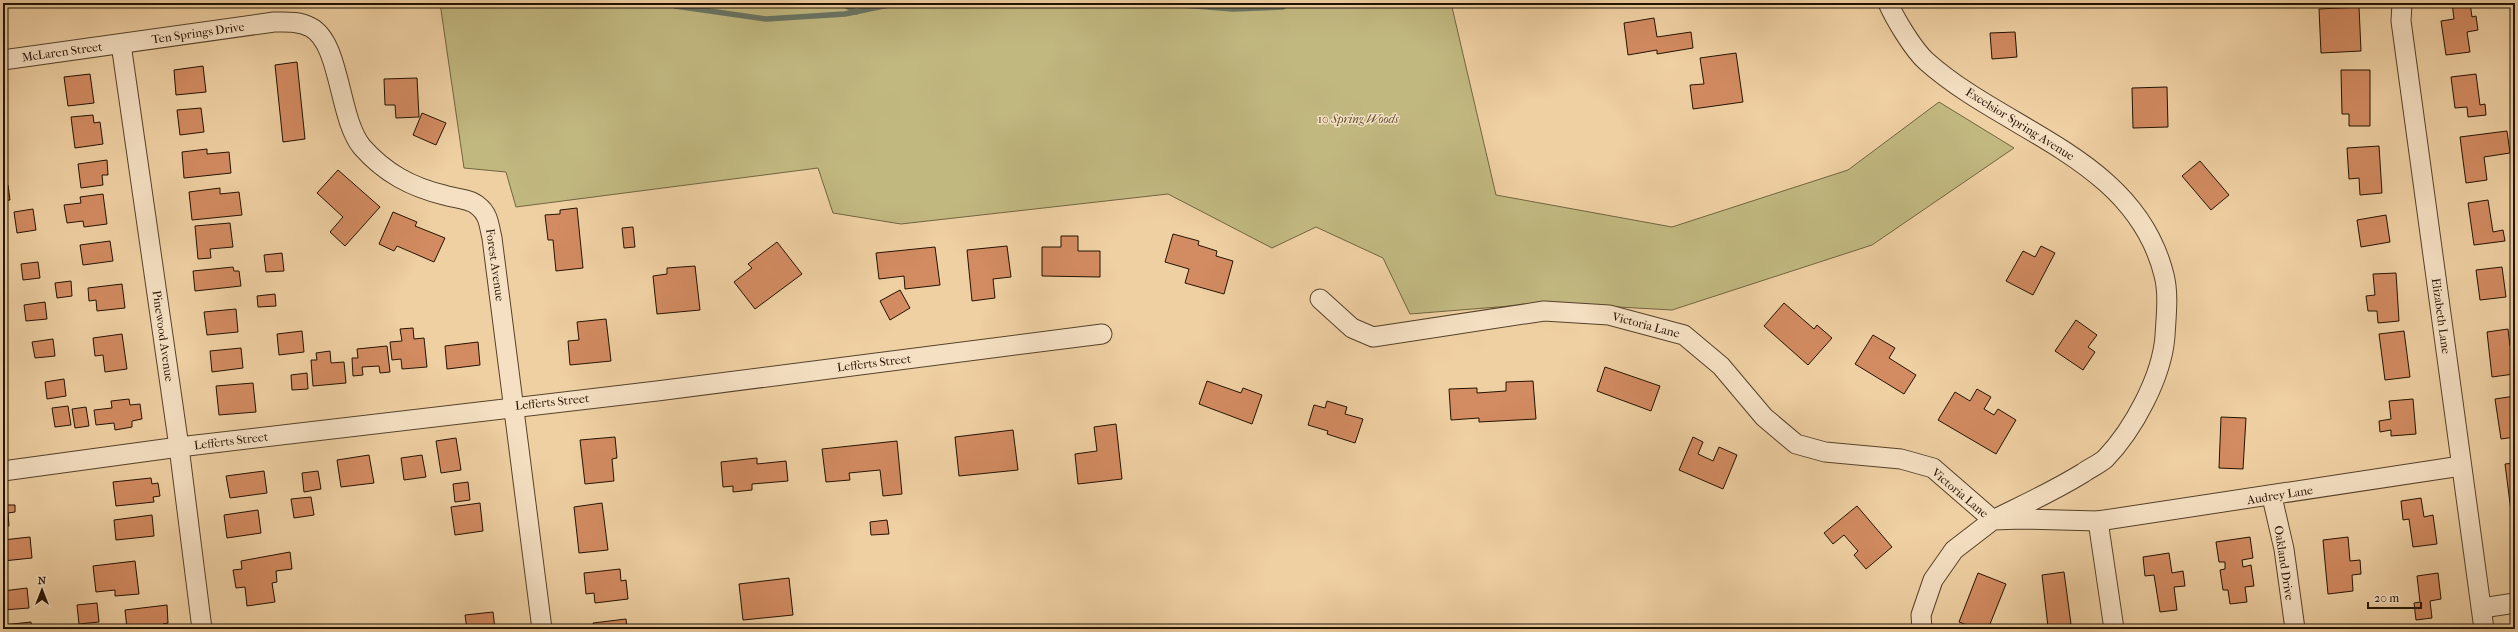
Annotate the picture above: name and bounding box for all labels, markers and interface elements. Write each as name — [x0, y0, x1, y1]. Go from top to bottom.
street label: Ten Springs Drive — [151, 20, 245, 46]
street label: McLaren Street — [21, 39, 104, 65]
street label: Excelsior Spring Avenue — [1963, 85, 2077, 163]
park label: 10 Spring Woods — [1318, 112, 1399, 126]
street label: Forest Avenue — [483, 228, 507, 302]
street label: Elizabeth Lane — [2429, 277, 2453, 355]
street label: Pinewood Avenue — [150, 289, 176, 383]
street label: Victoria Lane — [1610, 309, 1681, 341]
street label: Lefferts Street — [836, 351, 912, 374]
street label: Lefferts Street — [514, 391, 590, 413]
street label: Lefferts Street — [193, 429, 269, 452]
street label: Victoria Lane — [1928, 465, 1991, 521]
street label: Audrey Lane — [2245, 483, 2314, 507]
street label: Oakland Drive — [2271, 525, 2297, 601]
north arrow — [22, 570, 62, 610]
text: N — [38, 574, 47, 587]
scale bar — [2368, 584, 2421, 610]
text: 20 m — [2374, 591, 2399, 605]

